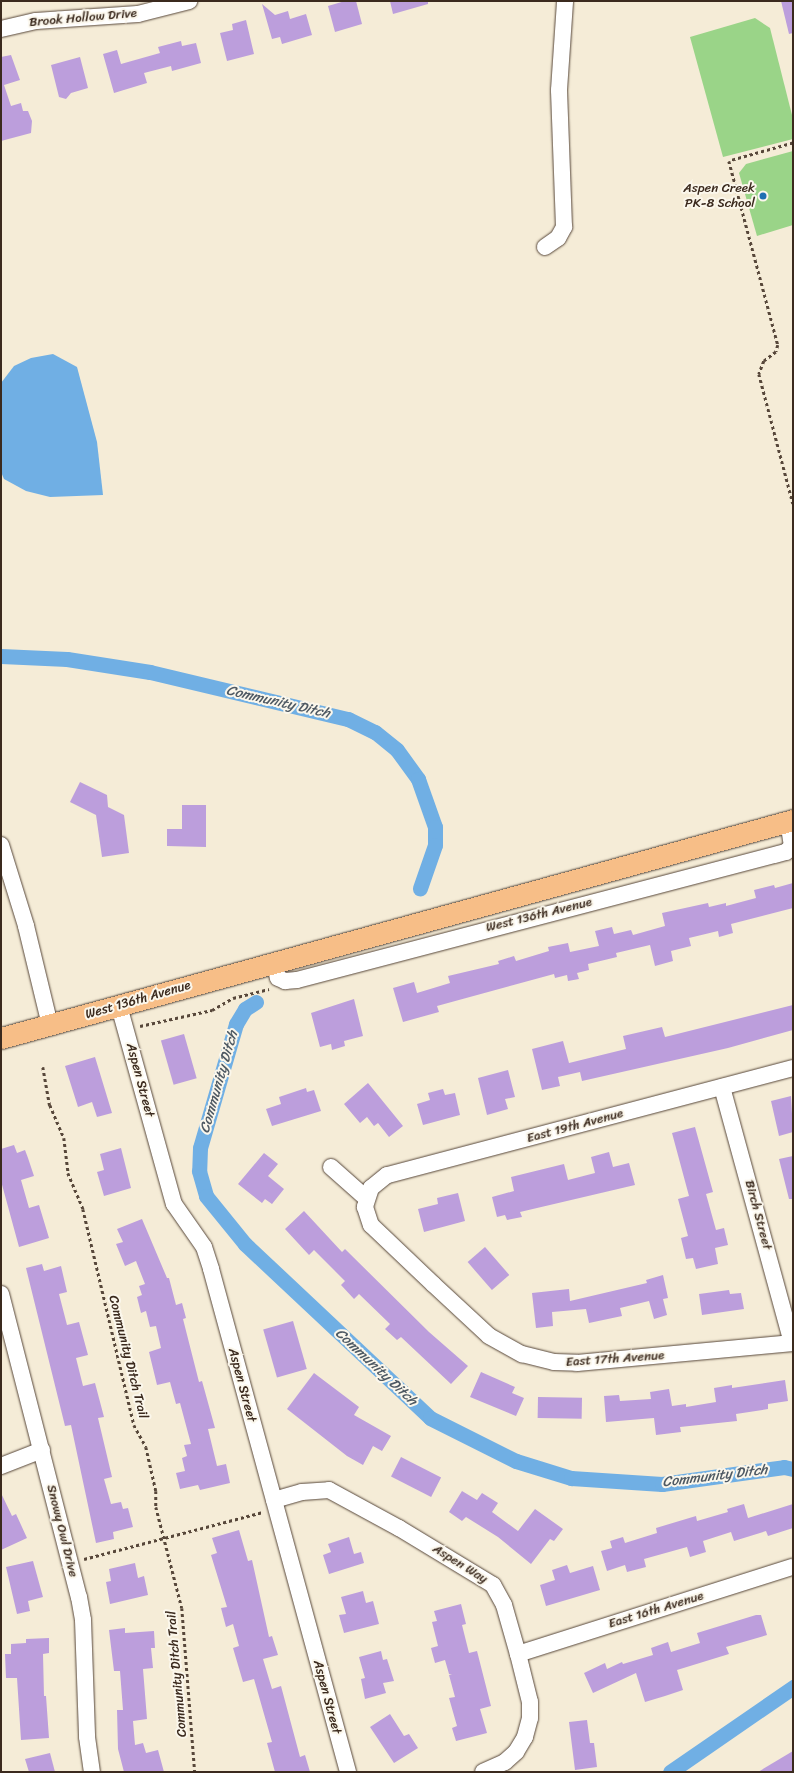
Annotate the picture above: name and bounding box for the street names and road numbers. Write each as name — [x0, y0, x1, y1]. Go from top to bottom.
street label: Brook Hollow Drive — [28, 5, 138, 31]
street label: West 136th Avenue — [484, 894, 594, 936]
street label: West 136th Avenue — [83, 977, 193, 1023]
street label: Aspen Street — [123, 1041, 157, 1119]
street label: East 19th Avenue — [525, 1106, 625, 1146]
street label: Birch Street — [741, 1178, 775, 1252]
street label: Community Ditch Trail — [105, 1293, 151, 1421]
street label: Aspen Street — [225, 1346, 259, 1424]
street label: East 17th Avenue — [565, 1348, 665, 1370]
street label: Snowy Owl Drive — [43, 1483, 81, 1579]
street label: Aspen Way — [430, 1541, 490, 1587]
street label: East 16th Avenue — [606, 1588, 706, 1632]
street label: Community Ditch Trail — [164, 1610, 190, 1738]
street label: Aspen Street — [310, 1658, 344, 1736]

